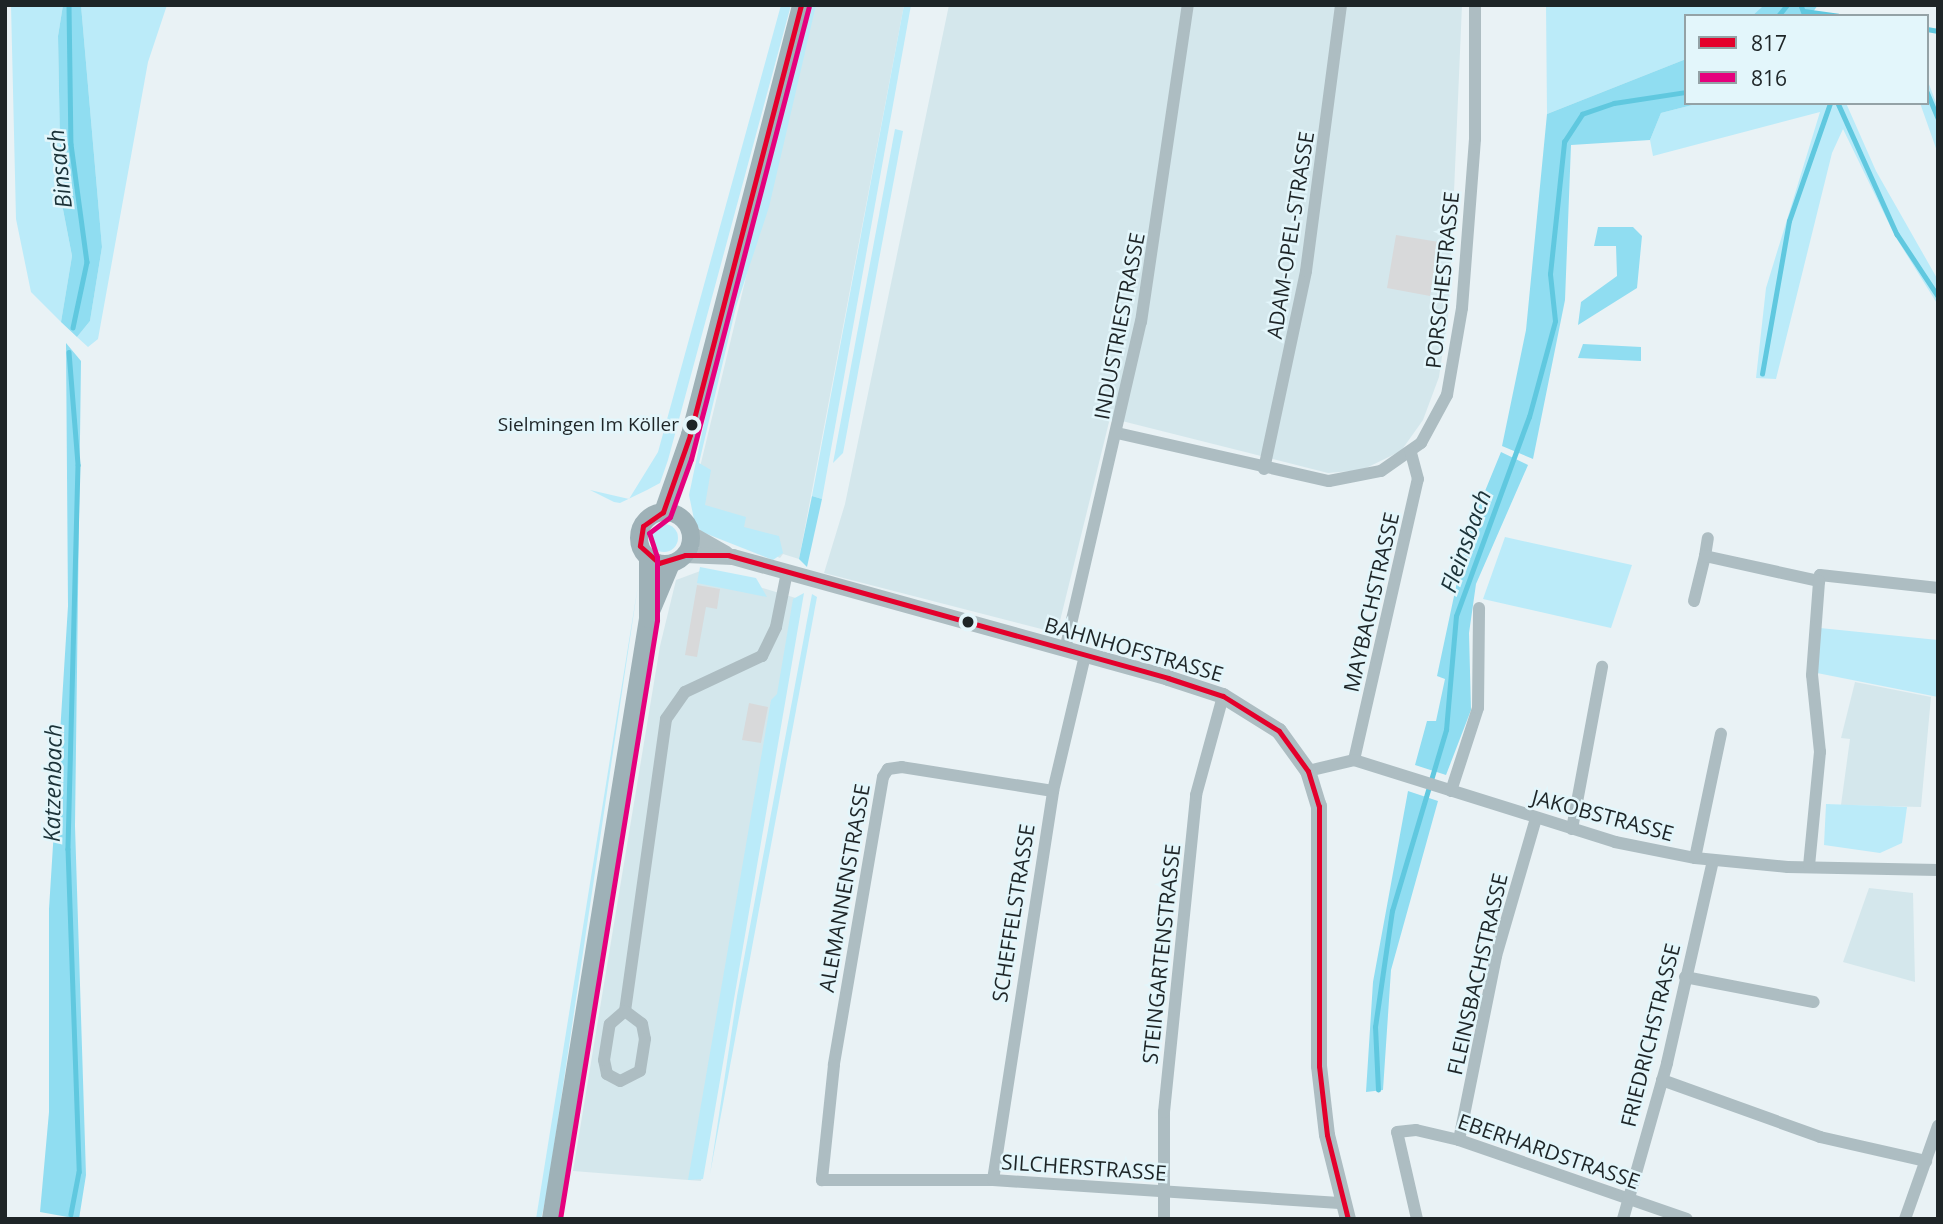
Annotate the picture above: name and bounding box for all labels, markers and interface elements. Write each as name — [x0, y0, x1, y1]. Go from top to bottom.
legend — [1684, 14, 1929, 105]
text: 817 — [1751, 29, 1787, 57]
text: 816 — [1751, 64, 1787, 92]
water label: Binsach — [41, 128, 77, 210]
street label: ADAM-OPEL-STRASSE — [1261, 129, 1319, 341]
street label: PORSCHESTRASSE — [1420, 190, 1464, 370]
street label: INDUSTRIESTRASSE — [1089, 230, 1149, 422]
place label: Sielmingen Im Köller — [498, 414, 679, 436]
marker: Sielmingen Im Köller — [685, 418, 699, 432]
water label: Fleinsbach — [1434, 486, 1496, 596]
street label: MAYBACHSTRASSE — [1338, 510, 1404, 694]
street label: BAHNHOFSTRASSE — [1042, 611, 1226, 687]
unlabelled marker — [961, 615, 975, 629]
water label: Katzenbach — [37, 724, 67, 842]
street label: ALEMANNENSTRASSE — [813, 782, 875, 994]
street label: JAKOBSTRASSE — [1529, 784, 1677, 846]
street label: SCHEFFELSTRASSE — [986, 822, 1040, 1004]
street label: STEINGARTENSTRASSE — [1137, 843, 1185, 1065]
street label: FLEINSBACHSTRASSE — [1442, 871, 1512, 1077]
street label: FRIEDRICHSTRASSE — [1615, 941, 1685, 1129]
street label: EBERHARDSTRASSE — [1455, 1108, 1643, 1194]
street label: SILCHERSTRASSE — [1000, 1149, 1168, 1185]

